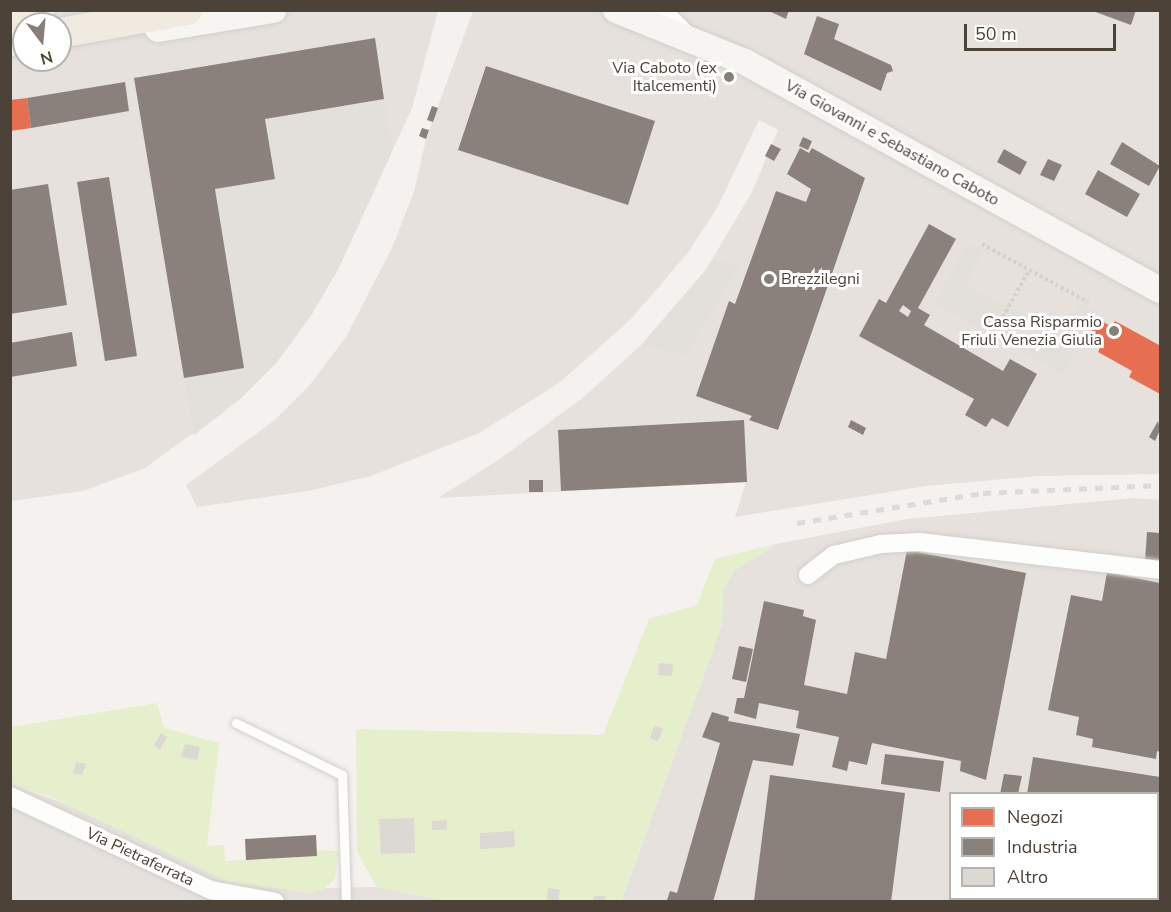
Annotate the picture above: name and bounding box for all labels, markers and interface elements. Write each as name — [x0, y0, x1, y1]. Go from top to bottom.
north arrow — [12, 12, 72, 72]
scale bar — [967, 12, 1118, 50]
text: 50 m — [975, 22, 1017, 46]
text: N — [38, 45, 55, 70]
place label: Via Caboto (ex Italcementi) — [612, 58, 717, 96]
marker: Via Caboto (ex Italcementi) — [722, 70, 736, 84]
street label: Via Giovanni e Sebastiano Caboto — [782, 76, 1002, 210]
place label: Brezzilegni — [781, 269, 860, 289]
marker: Brezzilegni — [762, 272, 776, 286]
place label: Cassa Risparmio Friuli Venezia Giulia — [961, 312, 1102, 350]
marker: Cassa Risparmio Friuli Venezia Giulia — [1107, 324, 1121, 338]
legend — [949, 792, 1159, 900]
text: Negozi — [1007, 805, 1063, 829]
street label: Via Pietraferrata — [83, 824, 197, 890]
text: Industria — [1007, 835, 1077, 859]
text: Altro — [1007, 865, 1048, 889]

